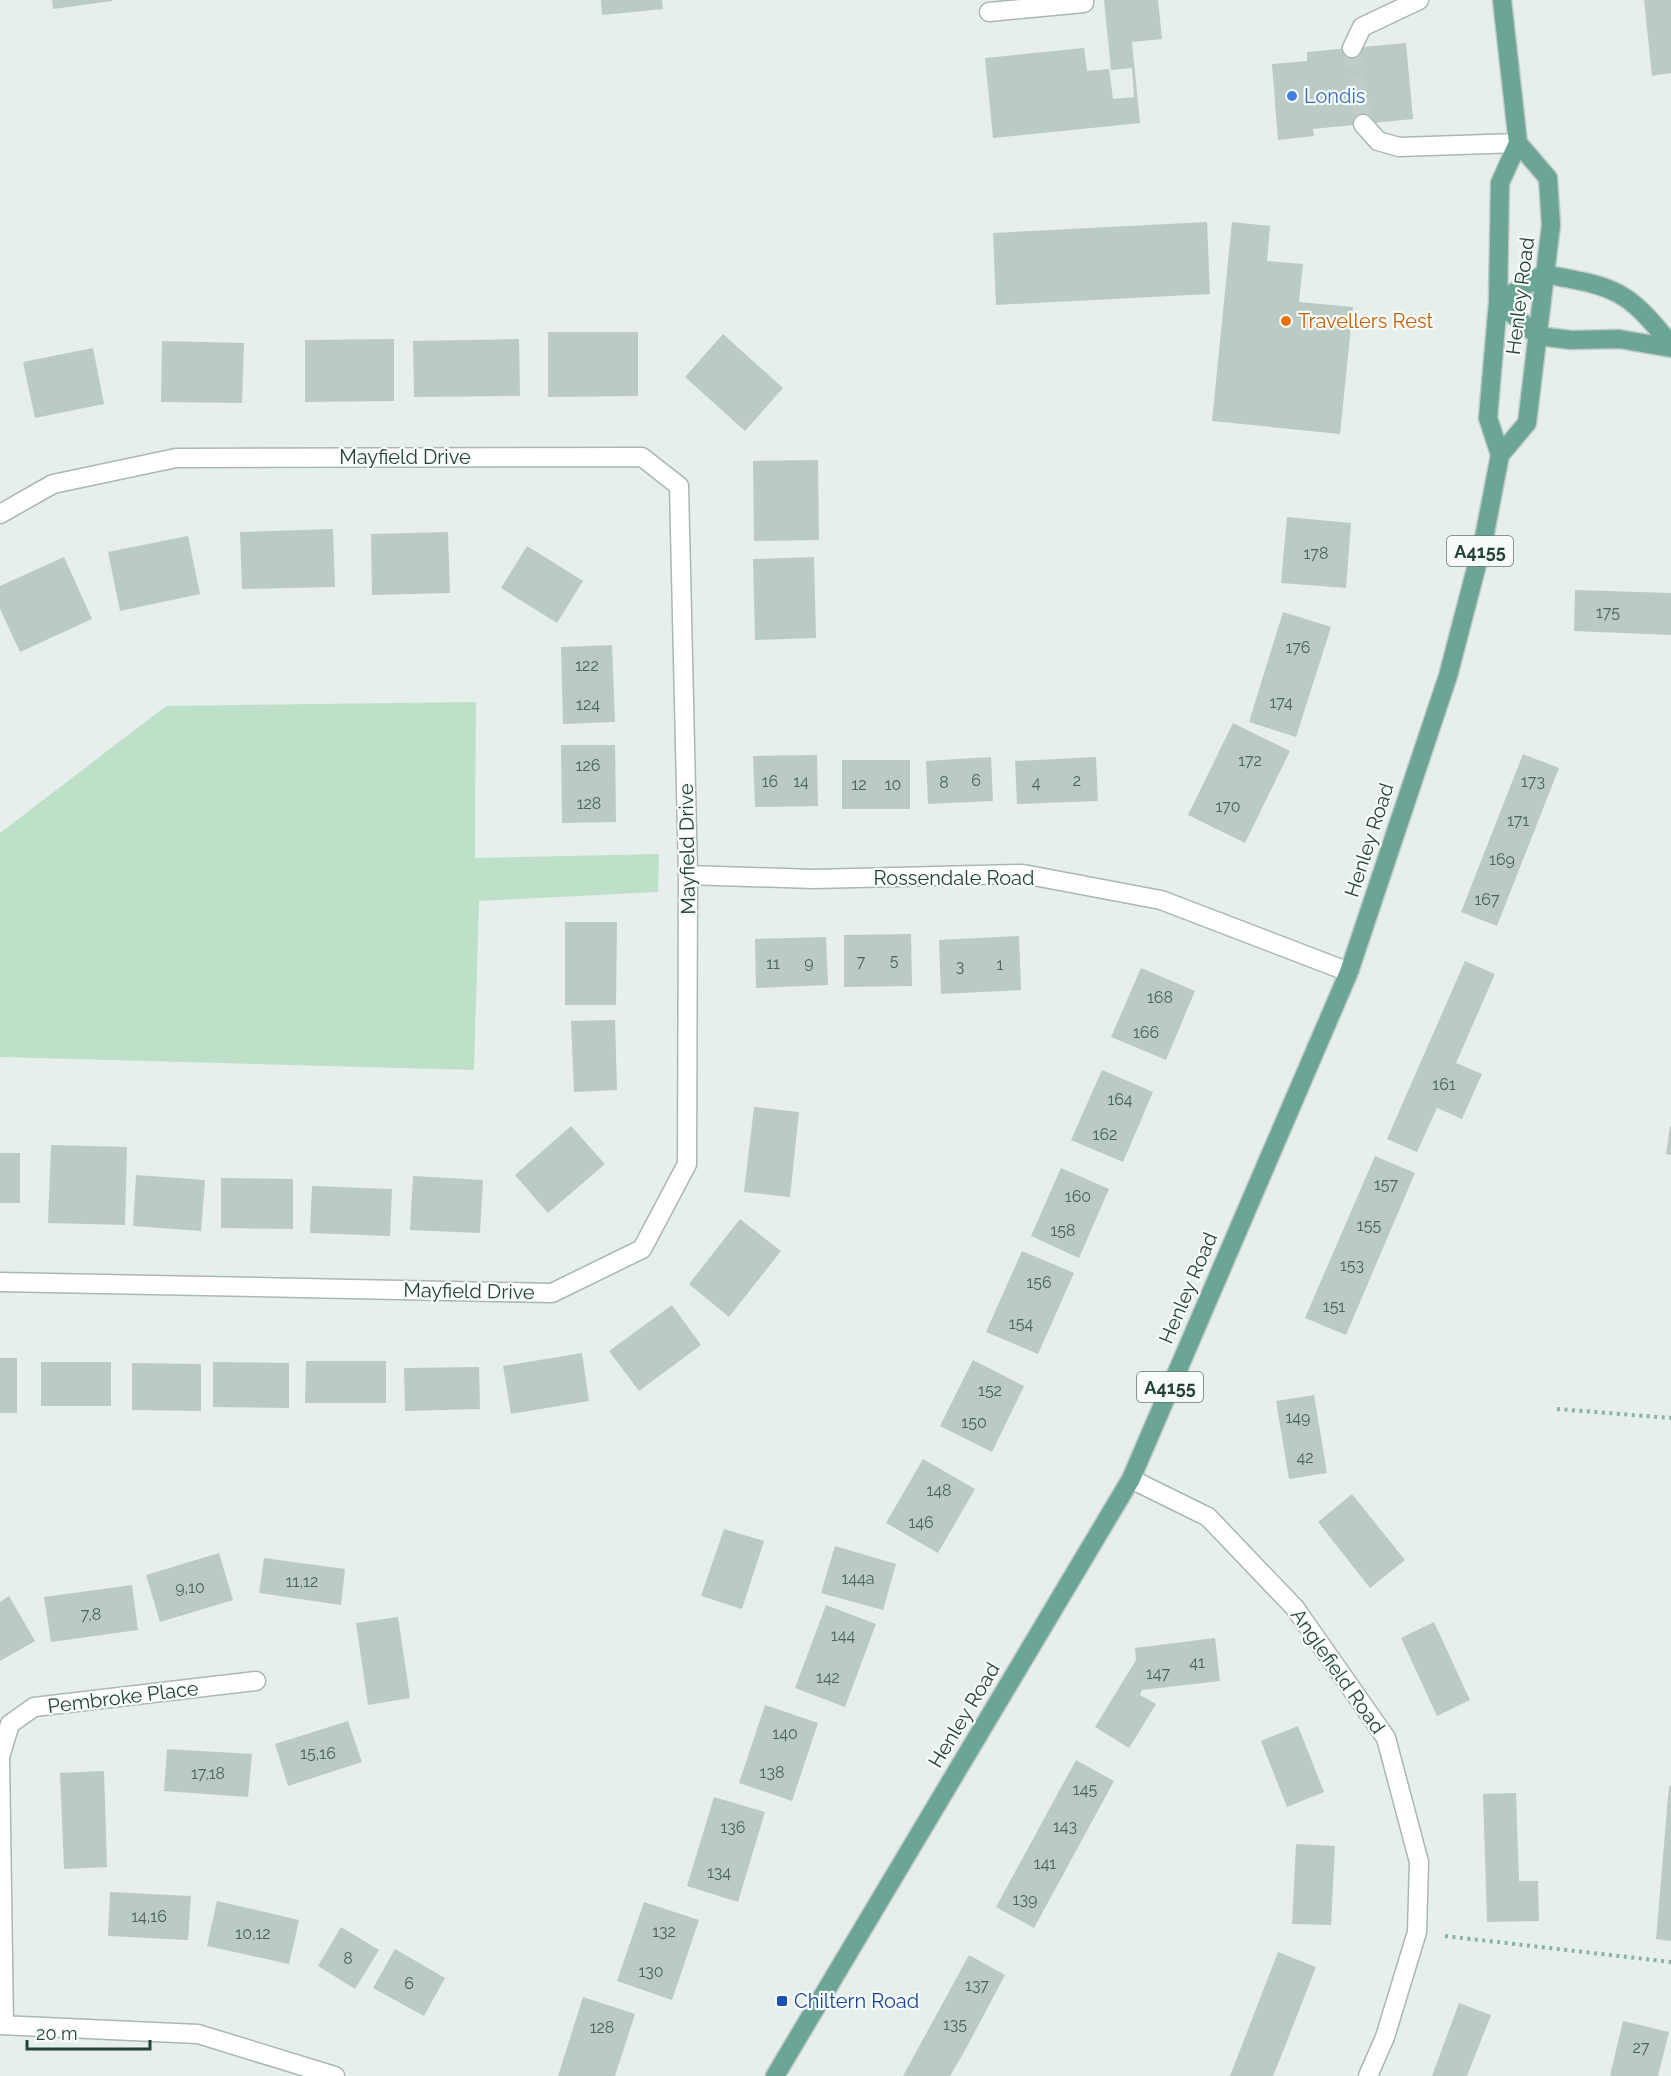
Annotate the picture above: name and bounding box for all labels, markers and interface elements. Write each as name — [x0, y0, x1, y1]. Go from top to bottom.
place label: Londis — [1304, 84, 1365, 108]
marker: Londis — [1285, 89, 1299, 103]
street label: Henley Road — [1501, 236, 1539, 356]
place label: Travellers Rest — [1298, 309, 1434, 333]
marker: Travellers Rest — [1279, 314, 1293, 328]
street label: Mayfield Drive — [339, 445, 471, 469]
road number: A4155 — [1447, 536, 1513, 566]
house number: 178 — [1304, 544, 1328, 563]
house number: 175 — [1596, 603, 1620, 622]
house number: 176 — [1286, 638, 1310, 657]
house number: 122 — [575, 656, 599, 675]
house number: 174 — [1269, 693, 1293, 712]
house number: 124 — [576, 695, 600, 714]
house number: 172 — [1238, 751, 1262, 770]
house number: 126 — [576, 756, 600, 775]
house number: 6 — [971, 771, 981, 790]
house number: 2 — [1073, 771, 1081, 790]
house number: 16 — [762, 772, 778, 791]
house number: 14 — [793, 772, 809, 791]
house number: 173 — [1521, 772, 1545, 791]
house number: 8 — [939, 773, 949, 792]
house number: 4 — [1032, 773, 1041, 792]
house number: 12 — [851, 775, 867, 794]
house number: 10 — [885, 775, 901, 794]
street label: Henley Road — [1339, 780, 1399, 900]
street label: Mayfield Drive — [674, 783, 700, 915]
house number: 128 — [577, 794, 601, 813]
house number: 170 — [1215, 797, 1241, 816]
house number: 171 — [1507, 811, 1529, 830]
house number: 169 — [1489, 850, 1515, 869]
street label: Rossendale Road — [874, 866, 1034, 890]
house number: 167 — [1474, 890, 1500, 909]
house number: 5 — [890, 951, 899, 970]
house number: 7 — [857, 952, 866, 971]
house number: 9 — [804, 953, 814, 972]
house number: 11 — [766, 954, 780, 973]
house number: 1 — [997, 955, 1004, 974]
house number: 3 — [956, 957, 964, 976]
house number: 168 — [1147, 988, 1173, 1007]
house number: 166 — [1133, 1023, 1159, 1042]
house number: 161 — [1432, 1075, 1456, 1094]
house number: 164 — [1107, 1090, 1133, 1109]
house number: 162 — [1093, 1125, 1117, 1144]
house number: 157 — [1374, 1175, 1398, 1194]
house number: 160 — [1065, 1187, 1091, 1206]
house number: 155 — [1357, 1216, 1381, 1235]
house number: 158 — [1050, 1221, 1076, 1240]
street label: Henley Road — [1154, 1229, 1222, 1347]
house number: 153 — [1340, 1256, 1364, 1275]
house number: 156 — [1026, 1273, 1052, 1292]
street label: Mayfield Drive — [403, 1278, 535, 1304]
house number: 151 — [1323, 1297, 1345, 1316]
house number: 154 — [1009, 1314, 1033, 1333]
road number: A4155 — [1137, 1372, 1203, 1402]
house number: 152 — [978, 1381, 1002, 1400]
house number: 149 — [1286, 1408, 1310, 1427]
house number: 150 — [961, 1413, 987, 1432]
house number: 42 — [1296, 1448, 1314, 1467]
house number: 148 — [926, 1481, 952, 1500]
house number: 146 — [908, 1513, 934, 1532]
house number: 144a — [841, 1569, 875, 1588]
house number: 11,12 — [286, 1572, 318, 1591]
house number: 9,10 — [175, 1578, 205, 1597]
street label: Anglefield Road — [1286, 1604, 1390, 1738]
house number: 7,8 — [81, 1605, 101, 1624]
house number: 144 — [831, 1626, 855, 1645]
house number: 41 — [1189, 1653, 1205, 1672]
street label: Henley Road — [923, 1658, 1005, 1772]
house number: 147 — [1146, 1664, 1170, 1683]
house number: 142 — [816, 1668, 840, 1687]
street label: Pembroke Place — [46, 1676, 200, 1718]
house number: 140 — [772, 1724, 798, 1743]
house number: 15,16 — [300, 1744, 336, 1763]
house number: 138 — [760, 1763, 784, 1782]
house number: 17,18 — [191, 1764, 225, 1783]
house number: 145 — [1073, 1780, 1097, 1799]
house number: 143 — [1053, 1817, 1077, 1836]
house number: 136 — [720, 1818, 746, 1837]
house number: 141 — [1034, 1854, 1056, 1873]
house number: 134 — [707, 1863, 731, 1882]
house number: 139 — [1013, 1890, 1037, 1909]
house number: 14,16 — [131, 1907, 167, 1926]
house number: 132 — [652, 1922, 676, 1941]
house number: 10,12 — [235, 1924, 271, 1943]
house number: 8 — [343, 1949, 353, 1968]
house number: 130 — [638, 1962, 664, 1981]
house number: 6 — [404, 1974, 414, 1993]
house number: 137 — [965, 1976, 989, 1995]
place label: Chiltern Road — [794, 1989, 919, 2013]
marker: Chiltern Road — [775, 1994, 789, 2008]
scale bar — [27, 2013, 150, 2051]
house number: 135 — [943, 2015, 967, 2034]
house number: 128 — [590, 2018, 614, 2037]
text: 20 m — [36, 2023, 78, 2044]
house number: 27 — [1633, 2038, 1650, 2057]

